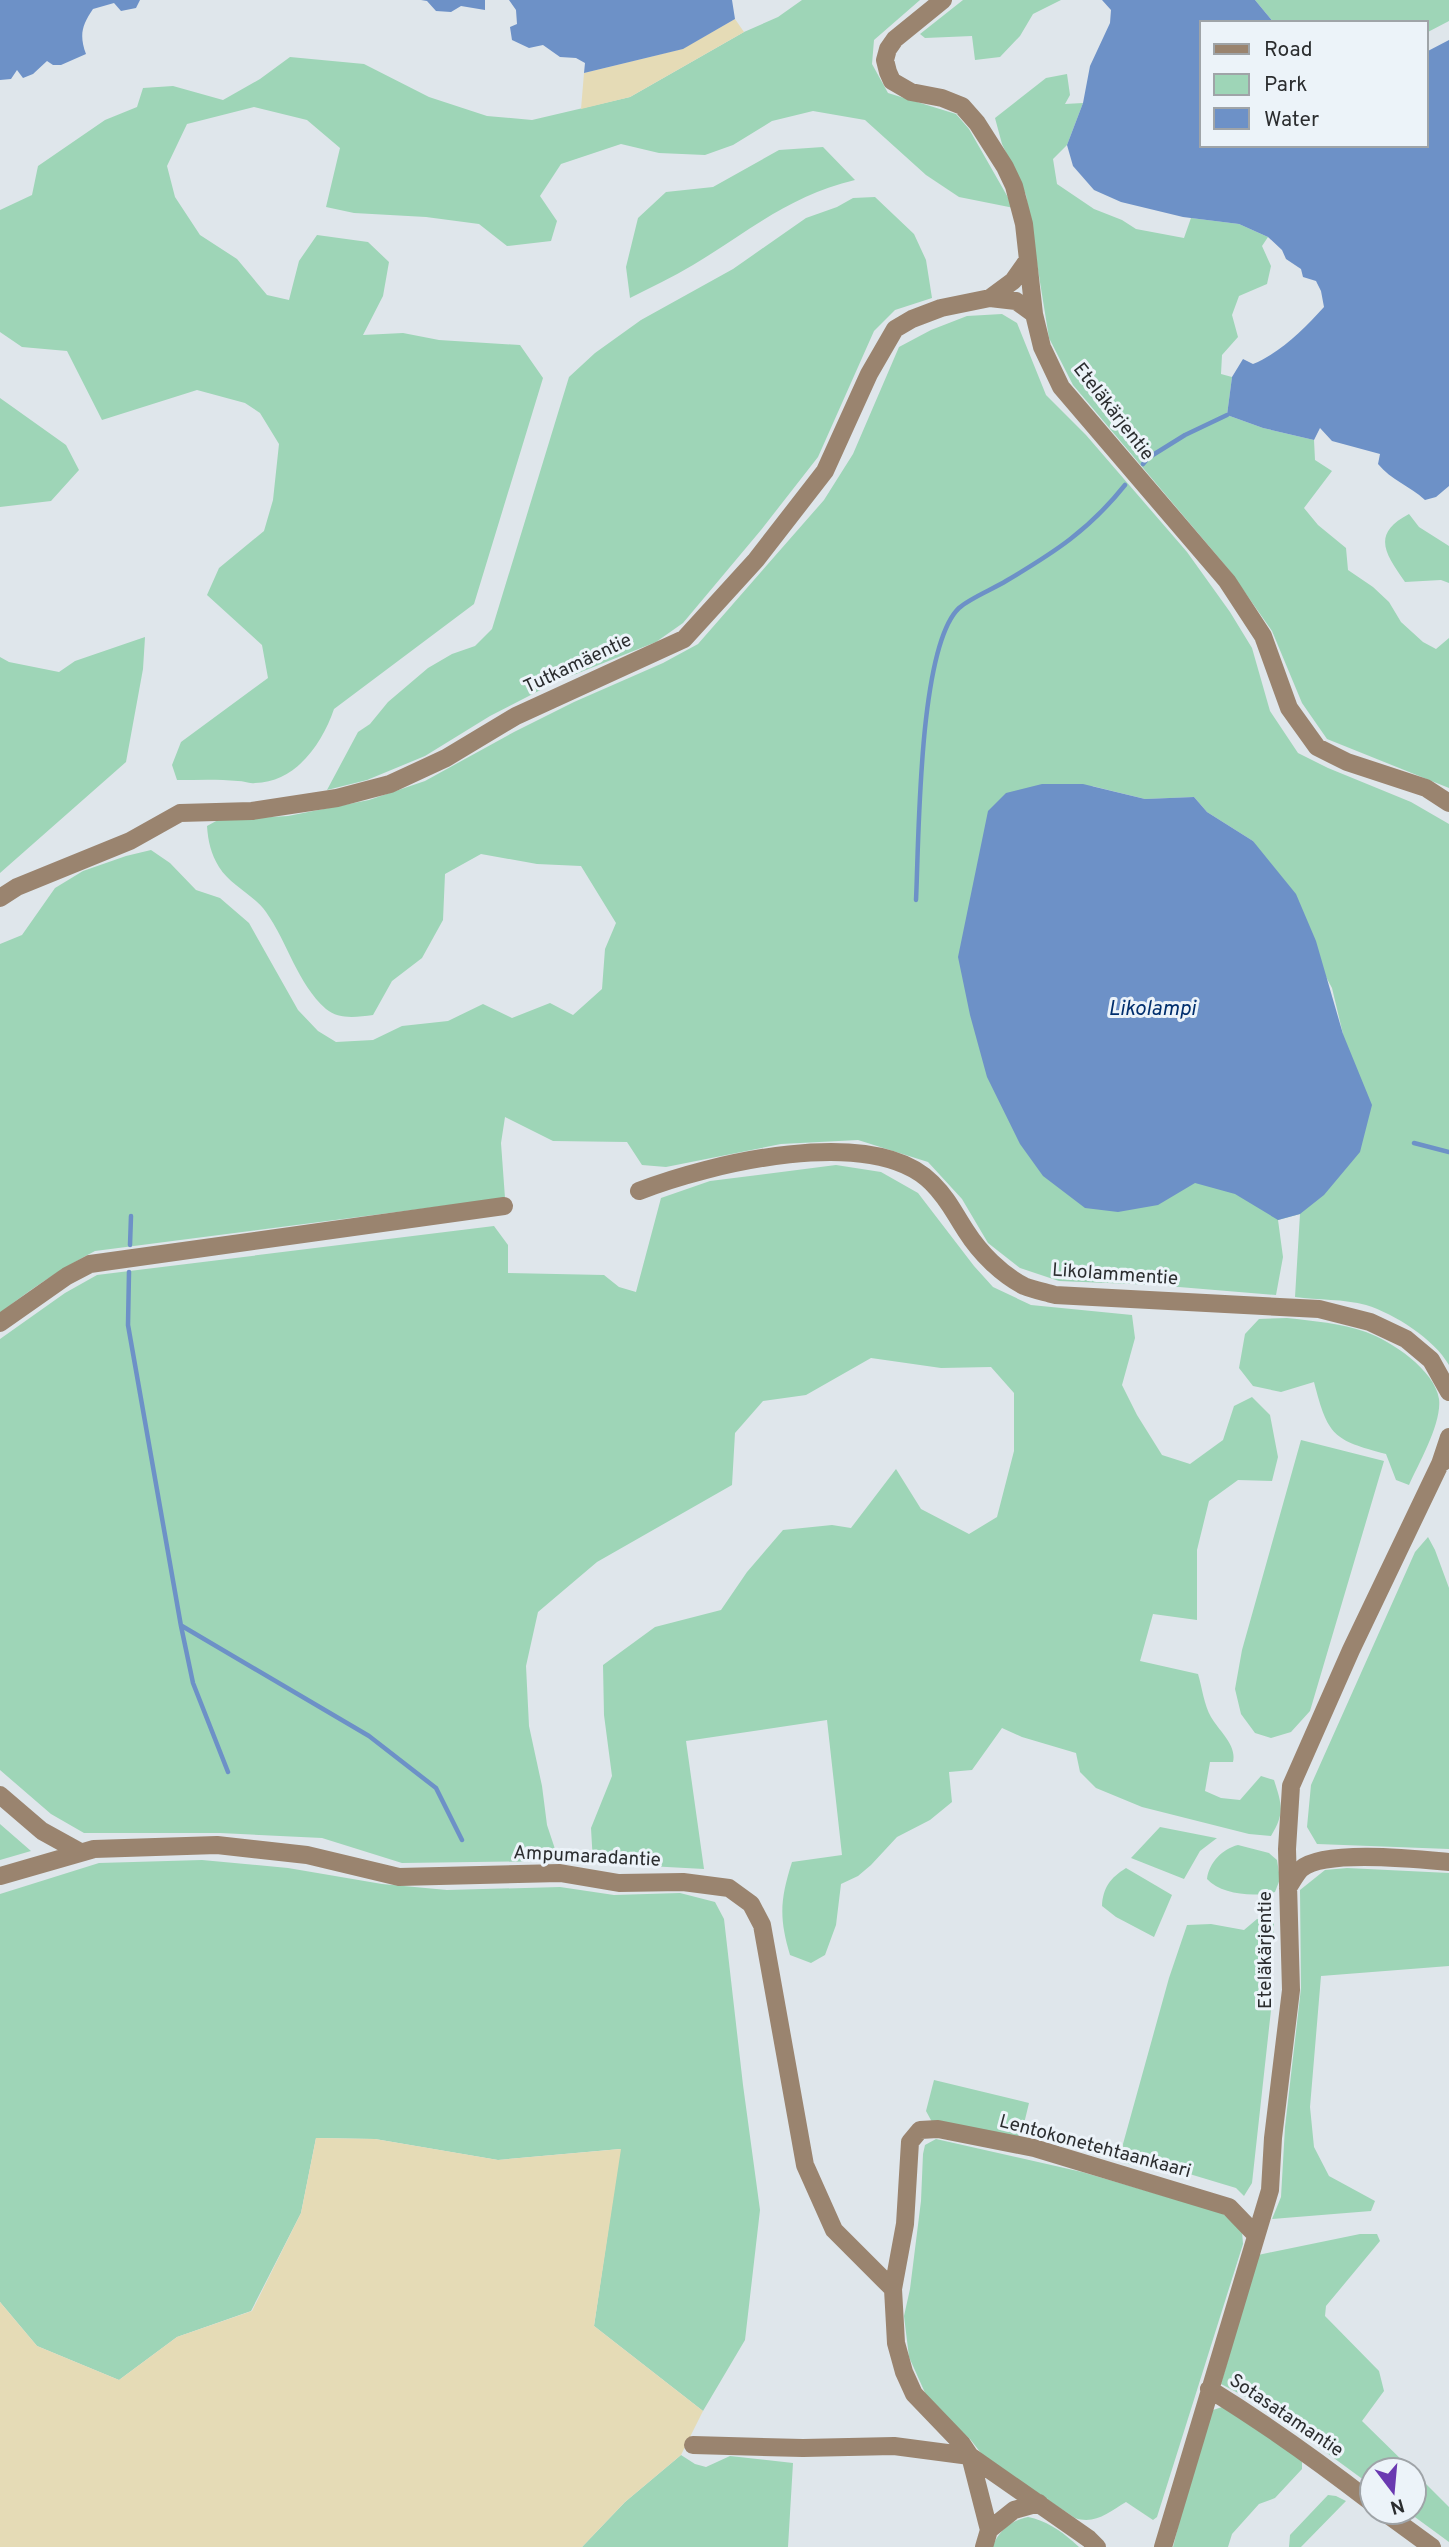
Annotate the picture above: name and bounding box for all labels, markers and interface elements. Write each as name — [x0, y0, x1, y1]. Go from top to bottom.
legend — [1200, 21, 1428, 147]
text: Road — [1264, 37, 1313, 64]
text: Park — [1264, 72, 1307, 99]
text: Water — [1264, 107, 1319, 134]
street label: Eteläkärjentie — [1067, 358, 1159, 466]
street label: Tutkamäentie — [520, 629, 636, 699]
water label: Likolampi — [1108, 996, 1198, 1023]
street label: Likolammentie — [1051, 1259, 1179, 1291]
street label: Ampumaradantie — [513, 1841, 661, 1873]
street label: Eteläkärjentie — [1254, 1891, 1278, 2009]
street label: Lentokonetehtaankaari — [996, 2110, 1194, 2184]
street label: Sotasatamantie — [1224, 2369, 1348, 2463]
north arrow — [1358, 2456, 1428, 2526]
text: N — [1387, 2492, 1407, 2519]

